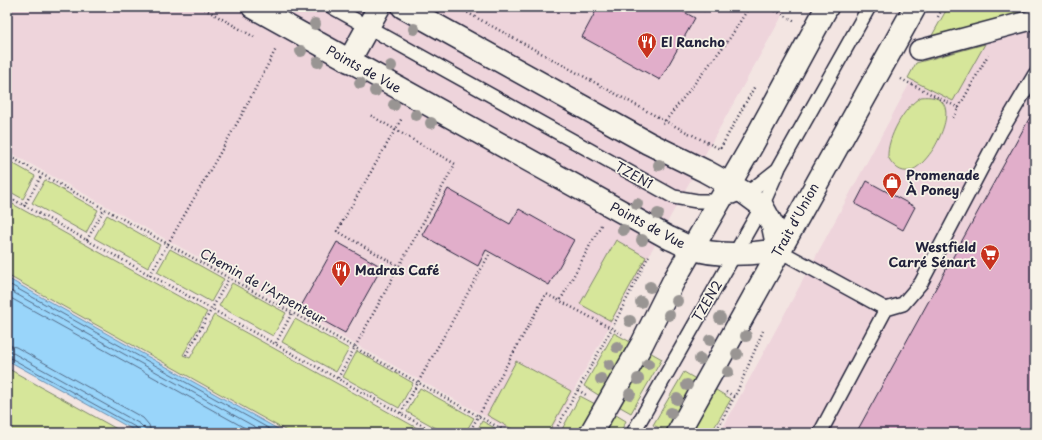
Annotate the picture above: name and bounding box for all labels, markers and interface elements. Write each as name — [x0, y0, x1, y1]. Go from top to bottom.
restaurant icon: El Rancho — [636, 31, 658, 59]
place label: El Rancho — [661, 32, 725, 51]
street label: Points de Vue — [323, 40, 405, 97]
street label: TZEN1 — [612, 156, 657, 193]
place label: Promenade À Poney — [906, 165, 980, 199]
shop icon: Promenade À Poney — [881, 171, 903, 199]
street label: Trait d'Union — [766, 179, 823, 260]
street label: Points de Vue — [607, 197, 689, 252]
place label: Westfield Carré Sénart — [889, 237, 976, 271]
street label: Chemin de l'Arpenteur — [197, 243, 330, 328]
supermarket icon: Westfield Carré Sénart — [979, 243, 1001, 271]
restaurant icon: Madras Café — [330, 259, 352, 287]
place label: Madras Café — [355, 260, 439, 279]
street label: TZEN2 — [687, 277, 726, 325]

